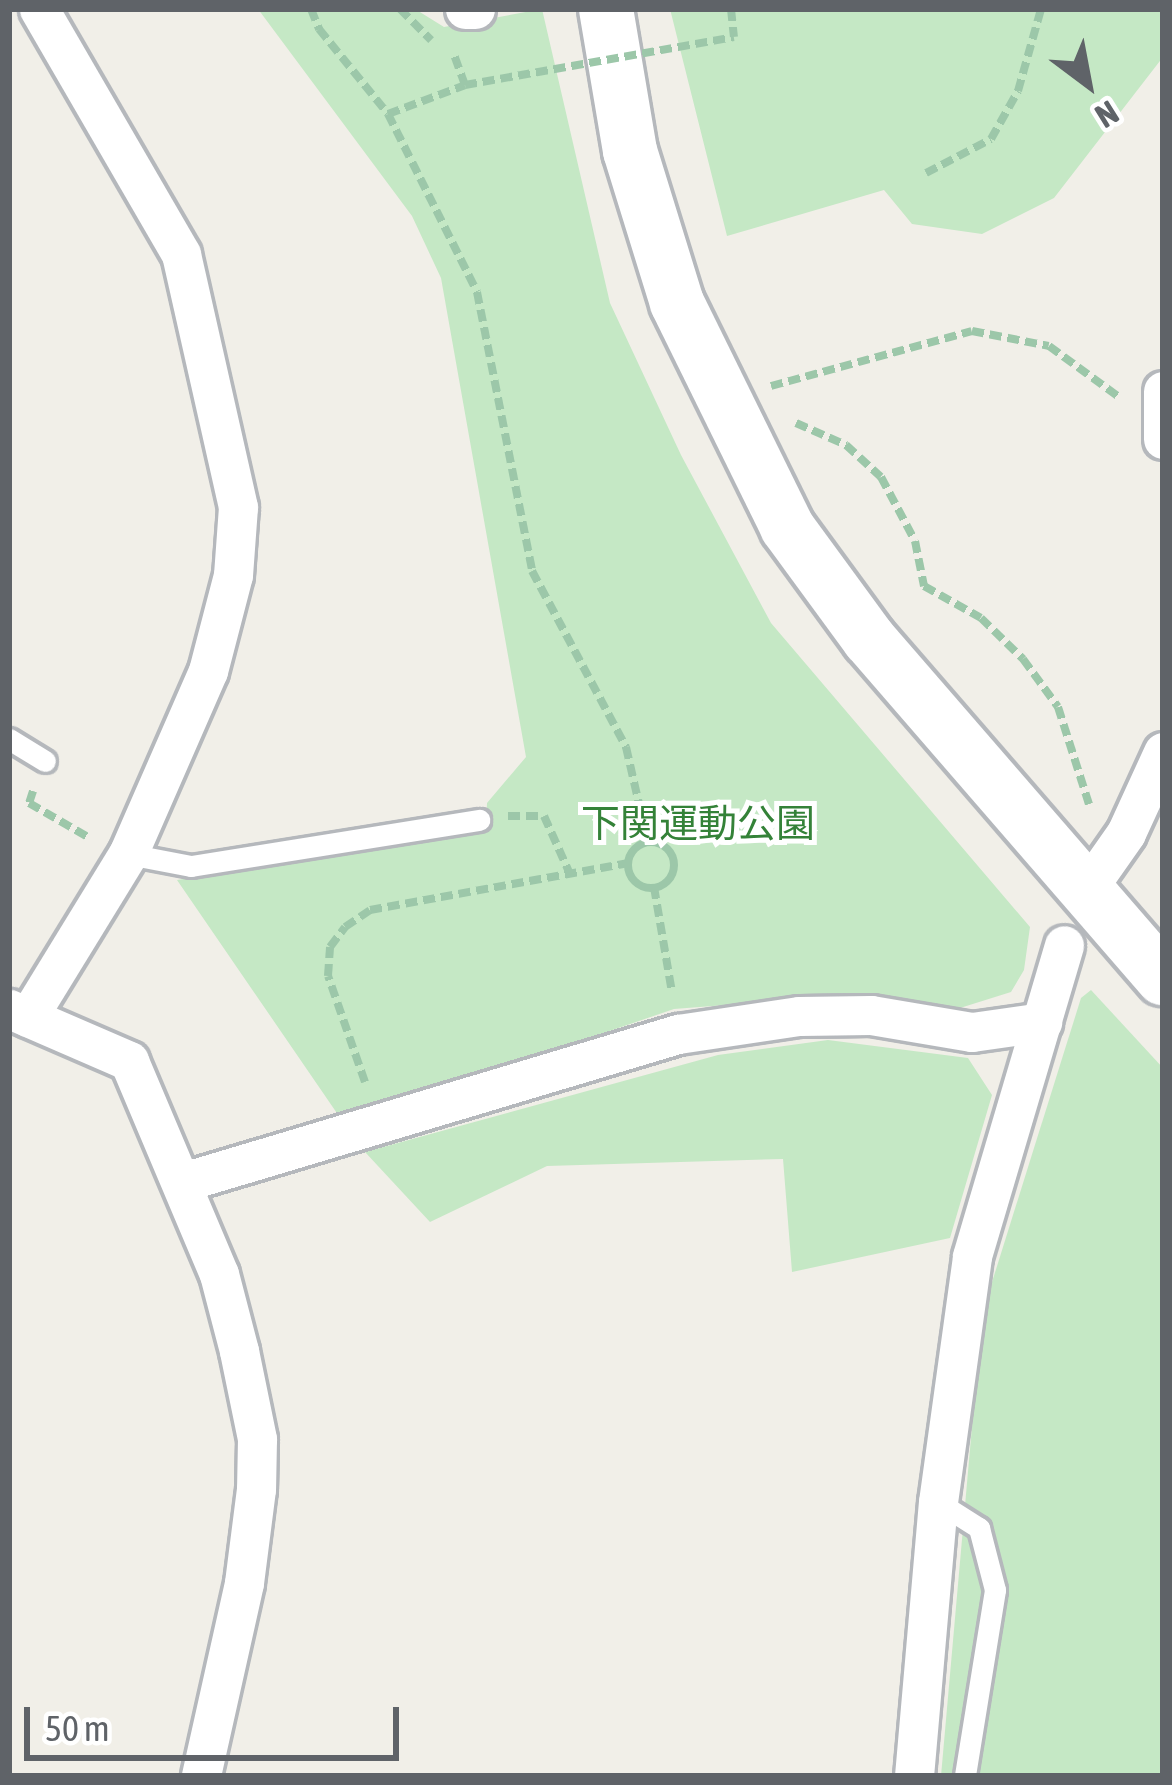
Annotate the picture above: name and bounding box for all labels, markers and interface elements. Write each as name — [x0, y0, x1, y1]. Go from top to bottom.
north arrow — [1028, 24, 1148, 144]
text: N — [1089, 93, 1125, 136]
park label: 下関運動公園 — [581, 800, 815, 846]
scale bar — [30, 1683, 405, 1757]
text: 50 m — [45, 1707, 110, 1749]

